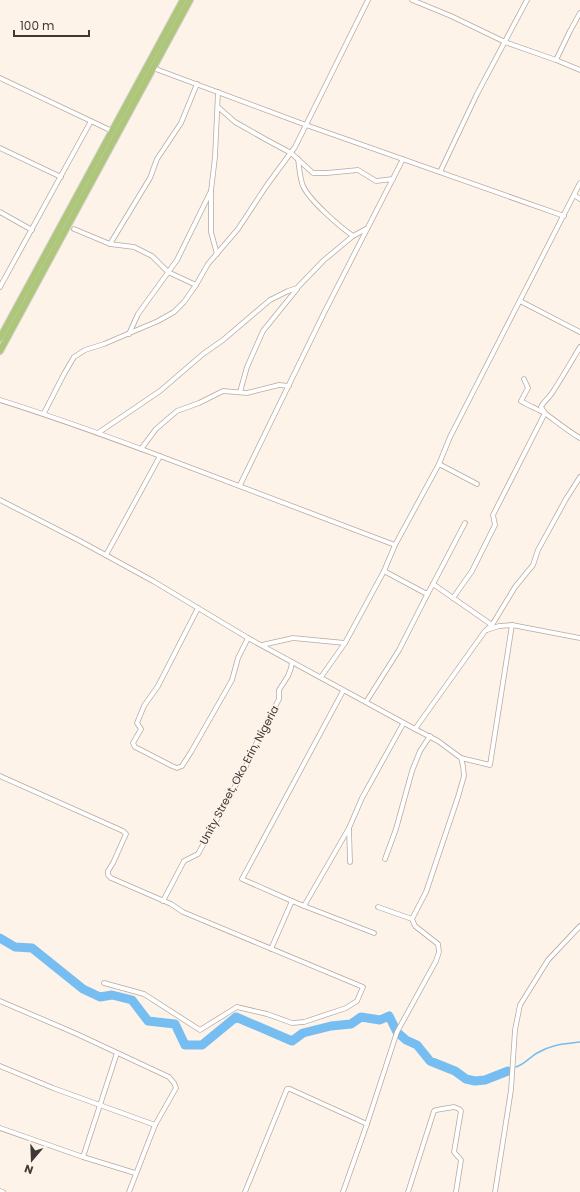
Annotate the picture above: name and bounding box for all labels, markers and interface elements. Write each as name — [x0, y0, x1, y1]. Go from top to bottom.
scale bar — [14, 12, 89, 38]
text: 100 m — [20, 17, 54, 34]
street label: Unity Street, Oko Erin, Nigeria — [195, 703, 283, 847]
north arrow — [12, 1140, 52, 1180]
text: N — [22, 1161, 35, 1178]

